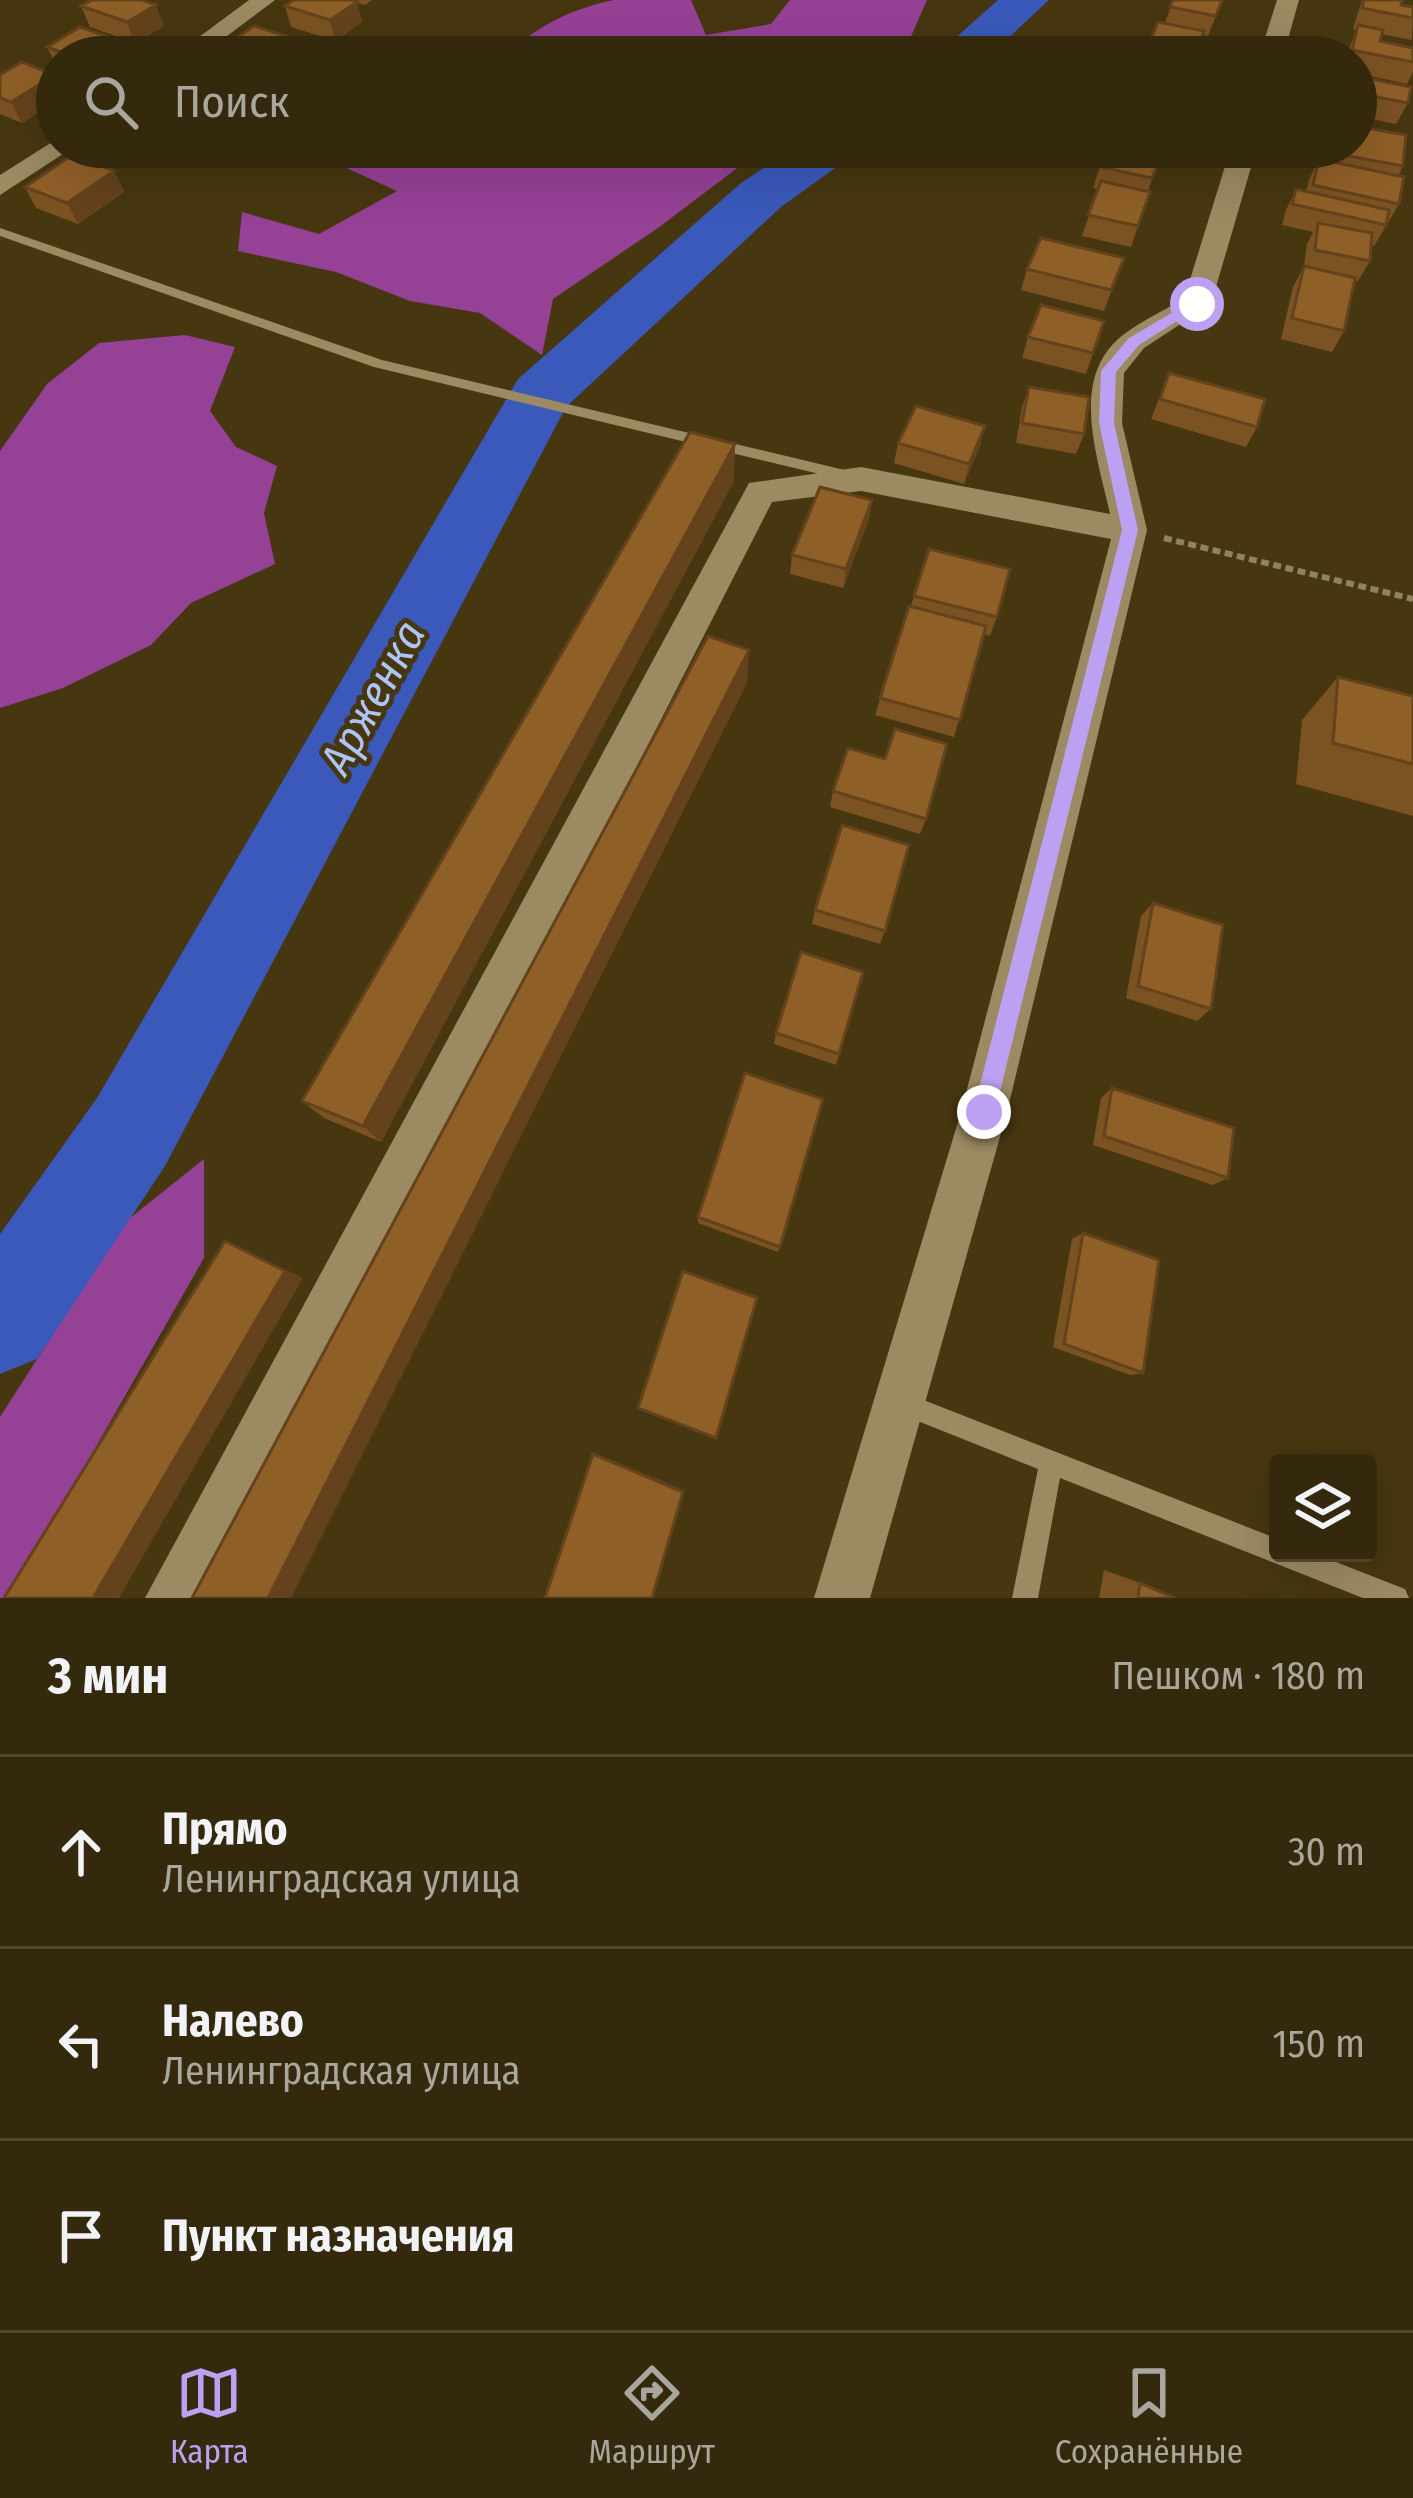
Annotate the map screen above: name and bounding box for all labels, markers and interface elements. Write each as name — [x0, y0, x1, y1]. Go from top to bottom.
search box — [36, 36, 1377, 168]
icon: search — [78, 69, 144, 135]
text: Поиск — [174, 75, 289, 129]
route start — [1170, 277, 1224, 331]
water label: Арженка — [308, 612, 437, 785]
route end — [957, 1085, 1011, 1139]
map controls — [1269, 1454, 1377, 1562]
button: layers — [1269, 1454, 1377, 1562]
text: 3 мин — [48, 1645, 168, 1707]
text: Пешком · 180 m — [1111, 1653, 1365, 1699]
text: Прямо — [162, 1802, 287, 1856]
icon: ahead — [48, 1819, 114, 1885]
text: 30 m — [1288, 1829, 1365, 1875]
text: Ленинградская улица — [162, 1856, 521, 1902]
text: Налево — [162, 1994, 304, 2048]
icon: left — [48, 2011, 114, 2077]
text: 150 m — [1272, 2021, 1365, 2067]
text: Ленинградская улица — [162, 2048, 521, 2094]
icon: arrive — [48, 2203, 114, 2269]
text: Пункт назначения — [162, 2209, 515, 2263]
tab: Карта — [170, 2360, 249, 2472]
tab: Маршрут — [589, 2360, 715, 2472]
tab: Сохранённые — [1055, 2360, 1243, 2472]

